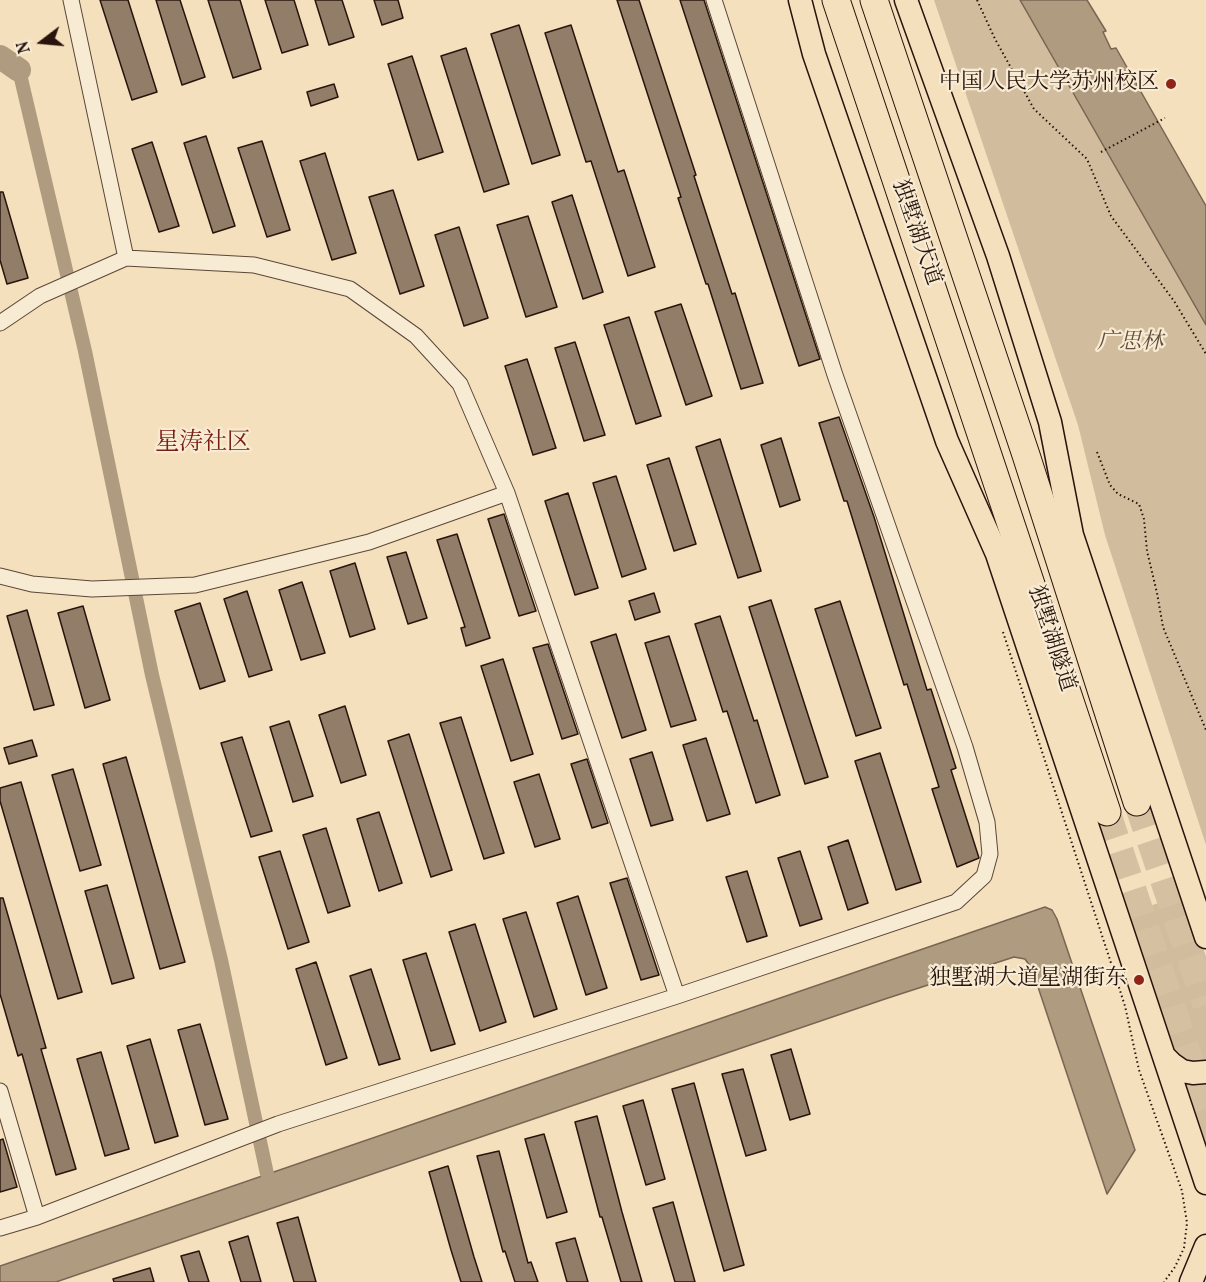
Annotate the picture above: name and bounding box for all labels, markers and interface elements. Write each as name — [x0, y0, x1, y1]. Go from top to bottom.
north arrow — [12, 12, 72, 72]
text: N — [13, 38, 37, 56]
place label: 中国人民大学苏州校区 — [939, 71, 1159, 97]
marker: 中国人民大学苏州校区 — [1164, 77, 1178, 91]
street label: 独墅湖大道 — [885, 177, 945, 289]
park label: 广思林 — [1097, 331, 1163, 357]
district label: 星涛社区 — [155, 431, 251, 459]
street label: 独墅湖隧道 — [1020, 583, 1080, 695]
place label: 独墅湖大道星湖街东 — [929, 967, 1127, 993]
marker: 独墅湖大道星湖街东 — [1132, 973, 1146, 987]

